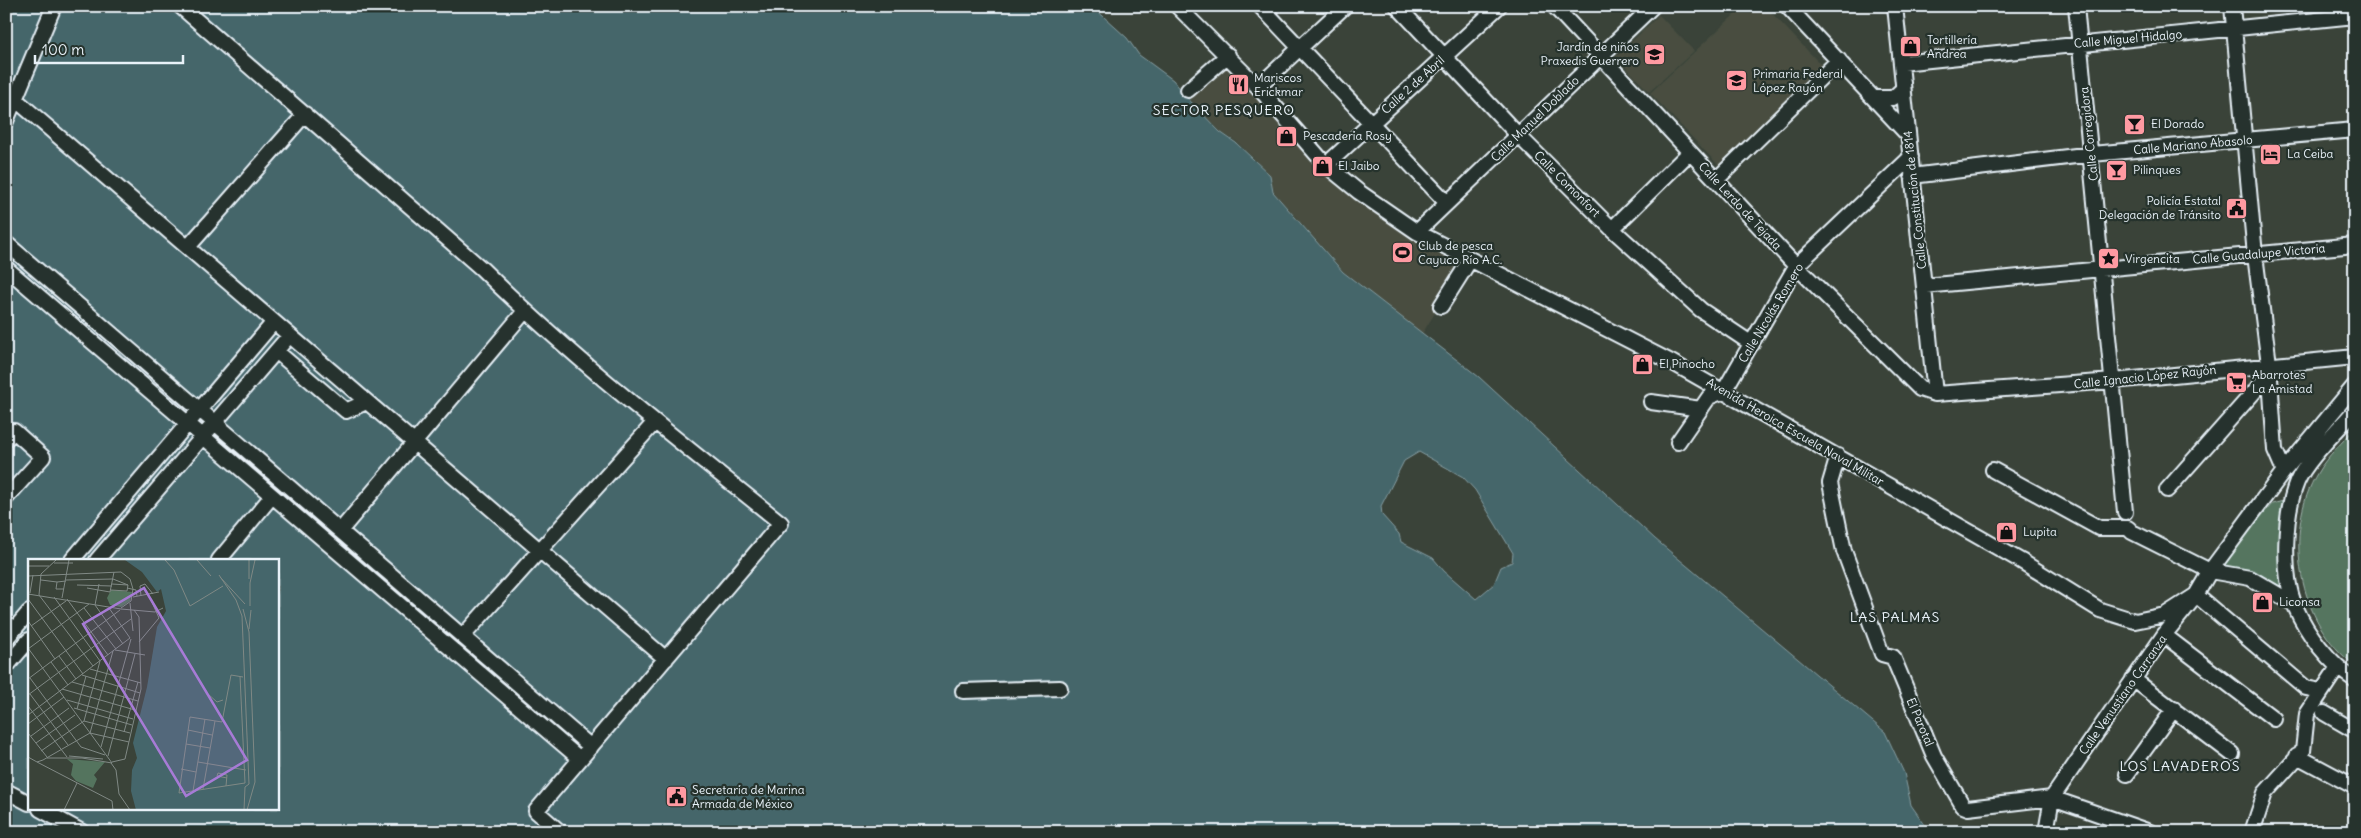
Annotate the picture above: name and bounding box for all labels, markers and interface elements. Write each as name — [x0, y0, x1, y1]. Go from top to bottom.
street label: Calle Miguel Hidalgo — [2073, 26, 2183, 51]
scale bar — [35, 32, 182, 64]
place label: Tortillería Andrea — [1927, 32, 1977, 61]
shop icon: Tortillería Andrea — [1899, 35, 1923, 59]
place label: Jardín de niños Praxedis Guerrero — [1541, 39, 1639, 68]
text: 100 m — [42, 40, 84, 59]
school or university icon: Jardín de niños Praxedis Guerrero — [1643, 42, 1667, 66]
street label: Calle 2 de Abril — [1378, 52, 1447, 117]
place label: Primaria Federal López Rayón — [1753, 66, 1843, 95]
school or university icon: Primaria Federal López Rayón — [1725, 69, 1749, 93]
place label: Mariscos Erickmar — [1254, 70, 1303, 99]
street label: Calle Manuel Doblado — [1487, 72, 1582, 165]
restaurant icon: Mariscos Erickmar — [1226, 73, 1250, 97]
street label: Calle Corregidora — [2076, 86, 2101, 182]
district label: SECTOR PESQUERO — [1153, 101, 1295, 119]
bar icon: El Dorado — [2123, 112, 2147, 136]
place label: El Dorado — [2151, 116, 2204, 131]
shop icon: Pescadería Rosy — [1275, 124, 1299, 148]
place label: Pescadería Rosy — [1303, 128, 1392, 143]
street label: Calle Constitución de 1814 — [1900, 130, 1929, 270]
street label: Calle Mariano Abasolo — [2133, 132, 2253, 157]
hotel icon: La Ceiba — [2259, 142, 2283, 166]
place label: La Ceiba — [2287, 146, 2334, 161]
street label: Calle Comonfort — [1531, 147, 1604, 220]
shop icon: El Jaibo — [1310, 154, 1334, 178]
place label: El Jaibo — [1338, 158, 1380, 173]
street label: Calle Lerdo de Tejada — [1696, 158, 1785, 253]
bar icon: Pilinques — [2105, 158, 2129, 182]
place label: Pilinques — [2133, 162, 2181, 177]
place label: Policía Estatal Delegación de Tránsito — [2099, 193, 2221, 222]
public building icon: Policía Estatal Delegación de Tránsito — [2225, 196, 2249, 220]
place label: Club de pesca Cayuco Río A.C. — [1418, 238, 1502, 267]
street label: Calle Guadalupe Victoria — [2192, 240, 2326, 267]
sports icon: Club de pesca Cayuco Río A.C. — [1390, 241, 1414, 265]
place icon: Virgencita — [2097, 247, 2121, 271]
place label: Virgencita — [2125, 251, 2180, 266]
street label: Calle Nicolás Romero — [1735, 260, 1806, 365]
shop icon: El Pinocho — [1631, 352, 1655, 376]
place label: El Pinocho — [1659, 356, 1715, 371]
street label: Calle Ignacio López Rayón — [2073, 362, 2217, 391]
place label: Abarrotes La Amistad — [2252, 367, 2312, 396]
supermarket icon: Abarrotes La Amistad — [2224, 370, 2248, 394]
street label: Avenida Heroica Escuela Naval Militar — [1704, 374, 1887, 489]
shop icon: Lupita — [1995, 520, 2019, 544]
place label: Lupita — [2023, 524, 2057, 539]
inset map — [28, 559, 279, 810]
shop icon: Liconsa — [2251, 590, 2275, 614]
place label: Liconsa — [2279, 594, 2320, 609]
district label: LAS PALMAS — [1850, 608, 1940, 626]
street label: Calle Venustiano Carranza — [2075, 632, 2170, 758]
street label: El Parotal — [1904, 695, 1937, 748]
district label: LOS LAVADEROS — [2119, 757, 2241, 775]
place label: Secretaría de Marina Armada de México — [692, 782, 805, 811]
public building icon: Secretaría de Marina Armada de México — [664, 785, 688, 809]

